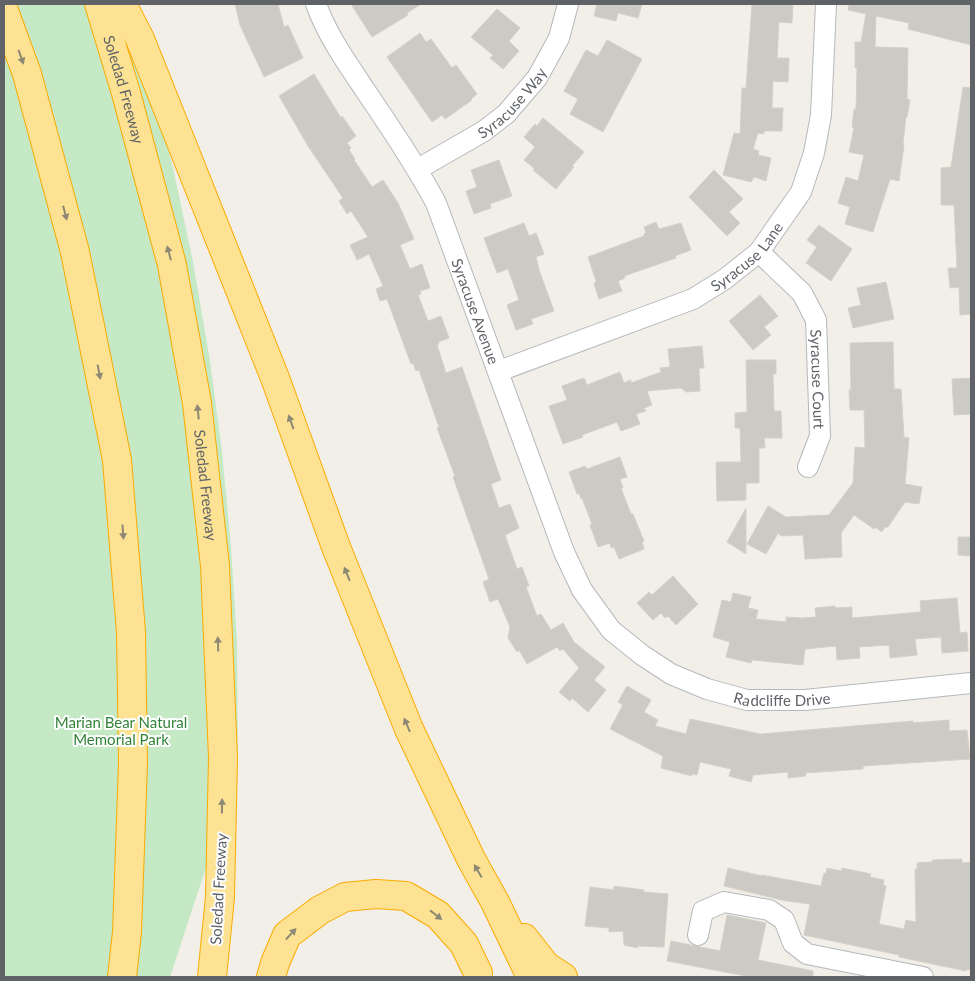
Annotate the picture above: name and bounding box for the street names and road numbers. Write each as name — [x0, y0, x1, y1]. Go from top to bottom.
street label: Soledad Freeway — [100, 33, 148, 146]
street label: Syracuse Way — [474, 64, 550, 142]
street label: Syracuse Lane — [707, 218, 786, 295]
street label: Syracuse Avenue — [448, 256, 503, 367]
street label: Syracuse Court — [807, 329, 829, 430]
street label: Soledad Freeway — [191, 429, 221, 542]
street label: Radcliffe Drive — [732, 688, 831, 710]
street label: Soledad Freeway — [206, 833, 230, 945]

